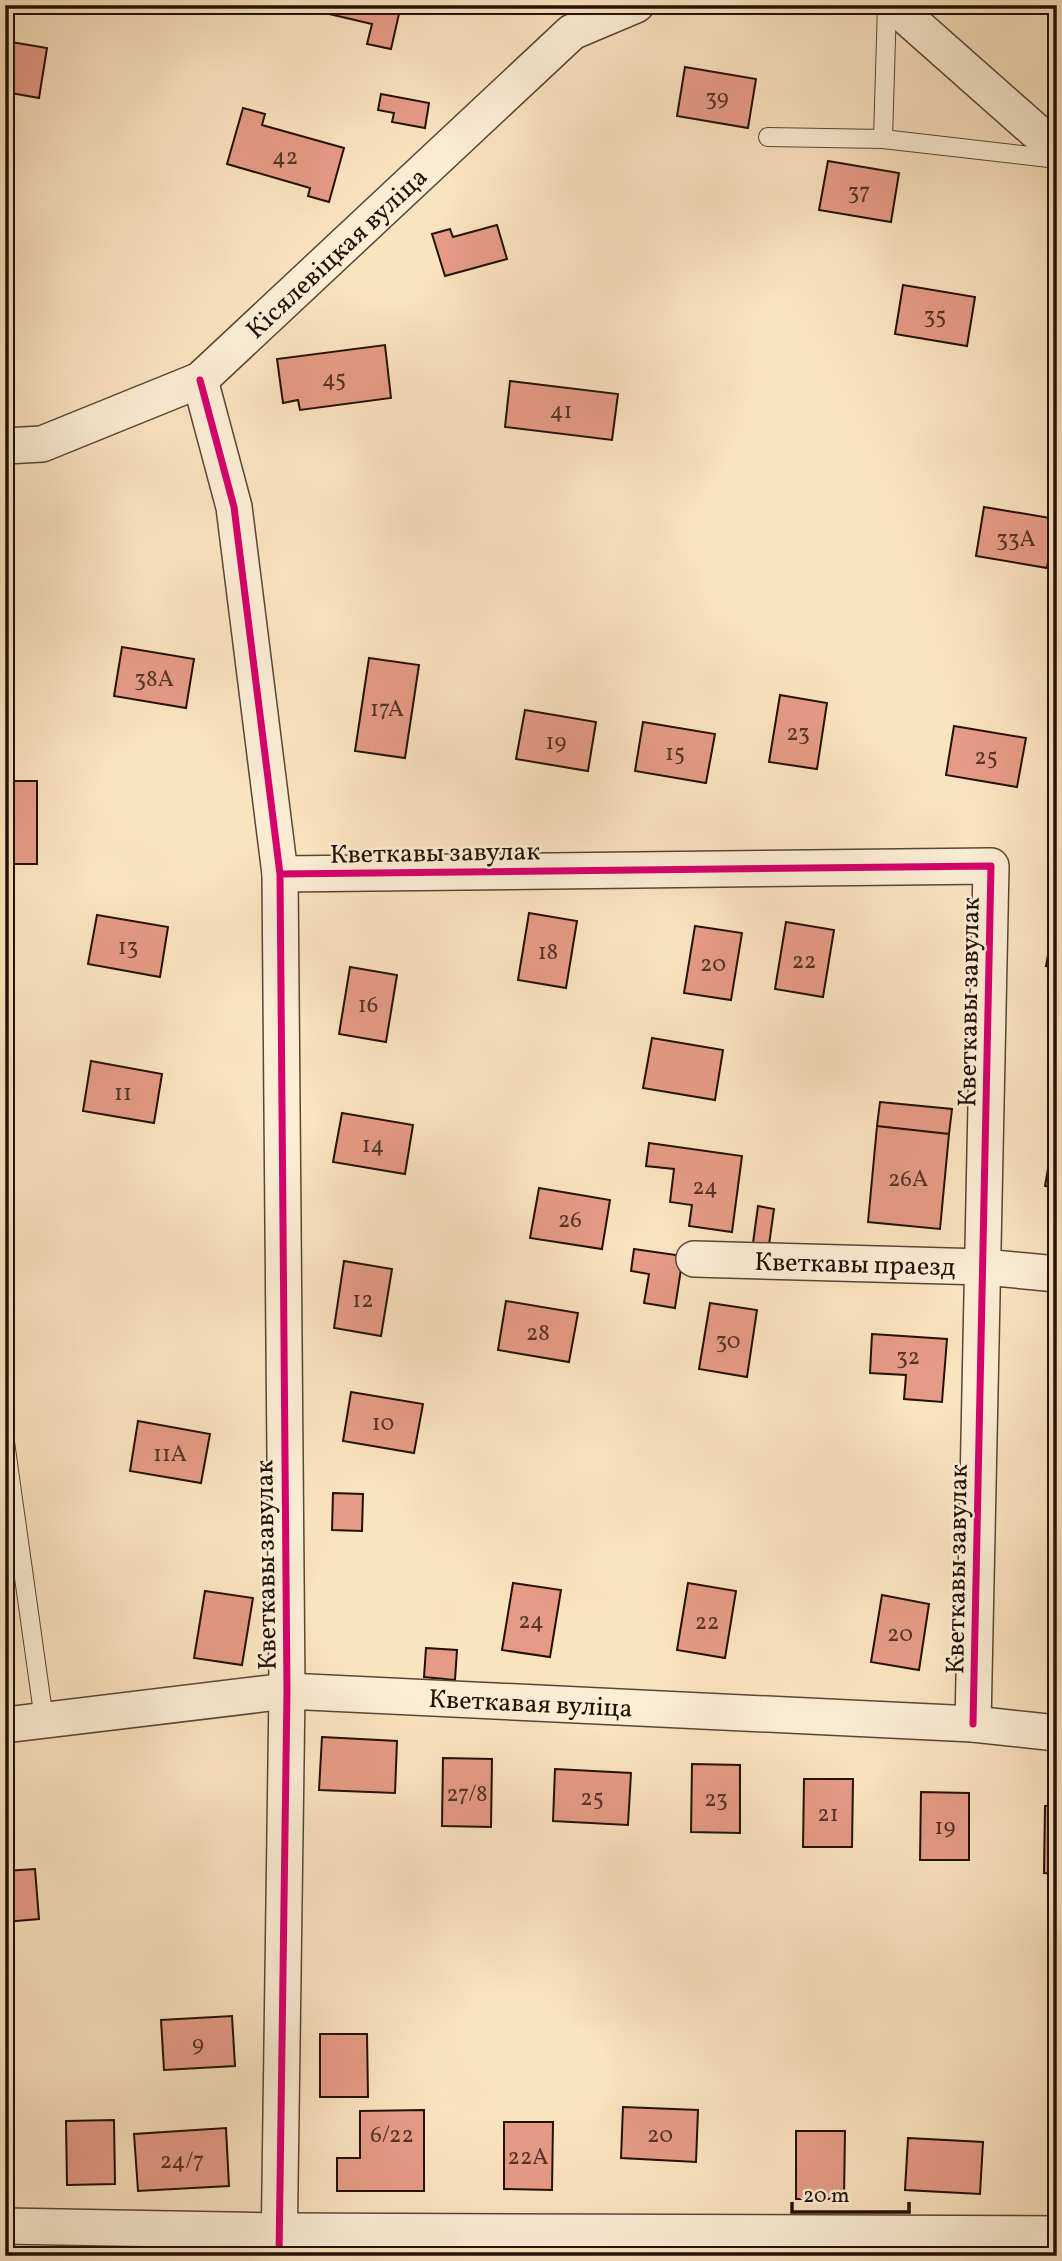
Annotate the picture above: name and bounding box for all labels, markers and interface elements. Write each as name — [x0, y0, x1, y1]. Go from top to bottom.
house number: 39 — [705, 83, 729, 115]
house number: 42 — [272, 142, 298, 174]
street label: Кісялевіцкая вуліца — [239, 160, 436, 348]
house number: 37 — [848, 177, 870, 209]
house number: 35 — [924, 301, 946, 333]
house number: 45 — [322, 364, 346, 396]
house number: 41 — [550, 396, 572, 428]
house number: 33А — [996, 524, 1036, 556]
house number: 38А — [134, 664, 174, 696]
house number: 17А — [370, 694, 404, 726]
house number: 23 — [786, 718, 810, 750]
house number: 19 — [546, 727, 566, 759]
house number: 15 — [665, 738, 685, 770]
house number: 25 — [974, 742, 998, 774]
street label: Кветкавы завулак — [330, 834, 541, 874]
street label: Кветкавы завулак — [950, 896, 990, 1107]
house number: 13 — [118, 932, 138, 964]
house number: 18 — [538, 937, 558, 969]
house number: 22 — [792, 946, 816, 978]
house number: 20 — [700, 949, 726, 981]
house number: 16 — [358, 990, 378, 1022]
house number: 11 — [114, 1078, 132, 1110]
house number: 14 — [362, 1130, 384, 1162]
house number: 26А — [888, 1164, 928, 1196]
house number: 24 — [692, 1172, 718, 1204]
house number: 26 — [558, 1205, 582, 1237]
street label: Кветкавы праезд — [754, 1245, 956, 1286]
house number: 12 — [352, 1285, 374, 1317]
house number: 28 — [526, 1318, 550, 1350]
house number: 30 — [715, 1326, 741, 1358]
house number: 32 — [896, 1342, 920, 1374]
house number: 10 — [372, 1408, 394, 1440]
house number: 11А — [153, 1439, 187, 1471]
street label: Кветкавы завулак — [247, 1459, 287, 1670]
street label: Кветкавы завулак — [938, 1463, 978, 1674]
house number: 24 — [518, 1606, 544, 1638]
house number: 22 — [695, 1607, 719, 1639]
house number: 20 — [887, 1619, 913, 1651]
street label: Кветкавая вуліца — [428, 1682, 633, 1728]
house number: 27/8 — [446, 1779, 488, 1811]
house number: 25 — [580, 1783, 604, 1815]
house number: 23 — [704, 1784, 728, 1816]
house number: 21 — [817, 1799, 839, 1831]
house number: 19 — [935, 1812, 955, 1844]
house number: 9 — [192, 2029, 204, 2061]
house number: 6/22 — [370, 2120, 414, 2152]
house number: 20 — [647, 2120, 673, 2152]
house number: 22А — [508, 2142, 548, 2174]
house number: 24/7 — [160, 2146, 204, 2178]
scale bar — [792, 2170, 910, 2214]
text: 20 m — [803, 2182, 849, 2211]

